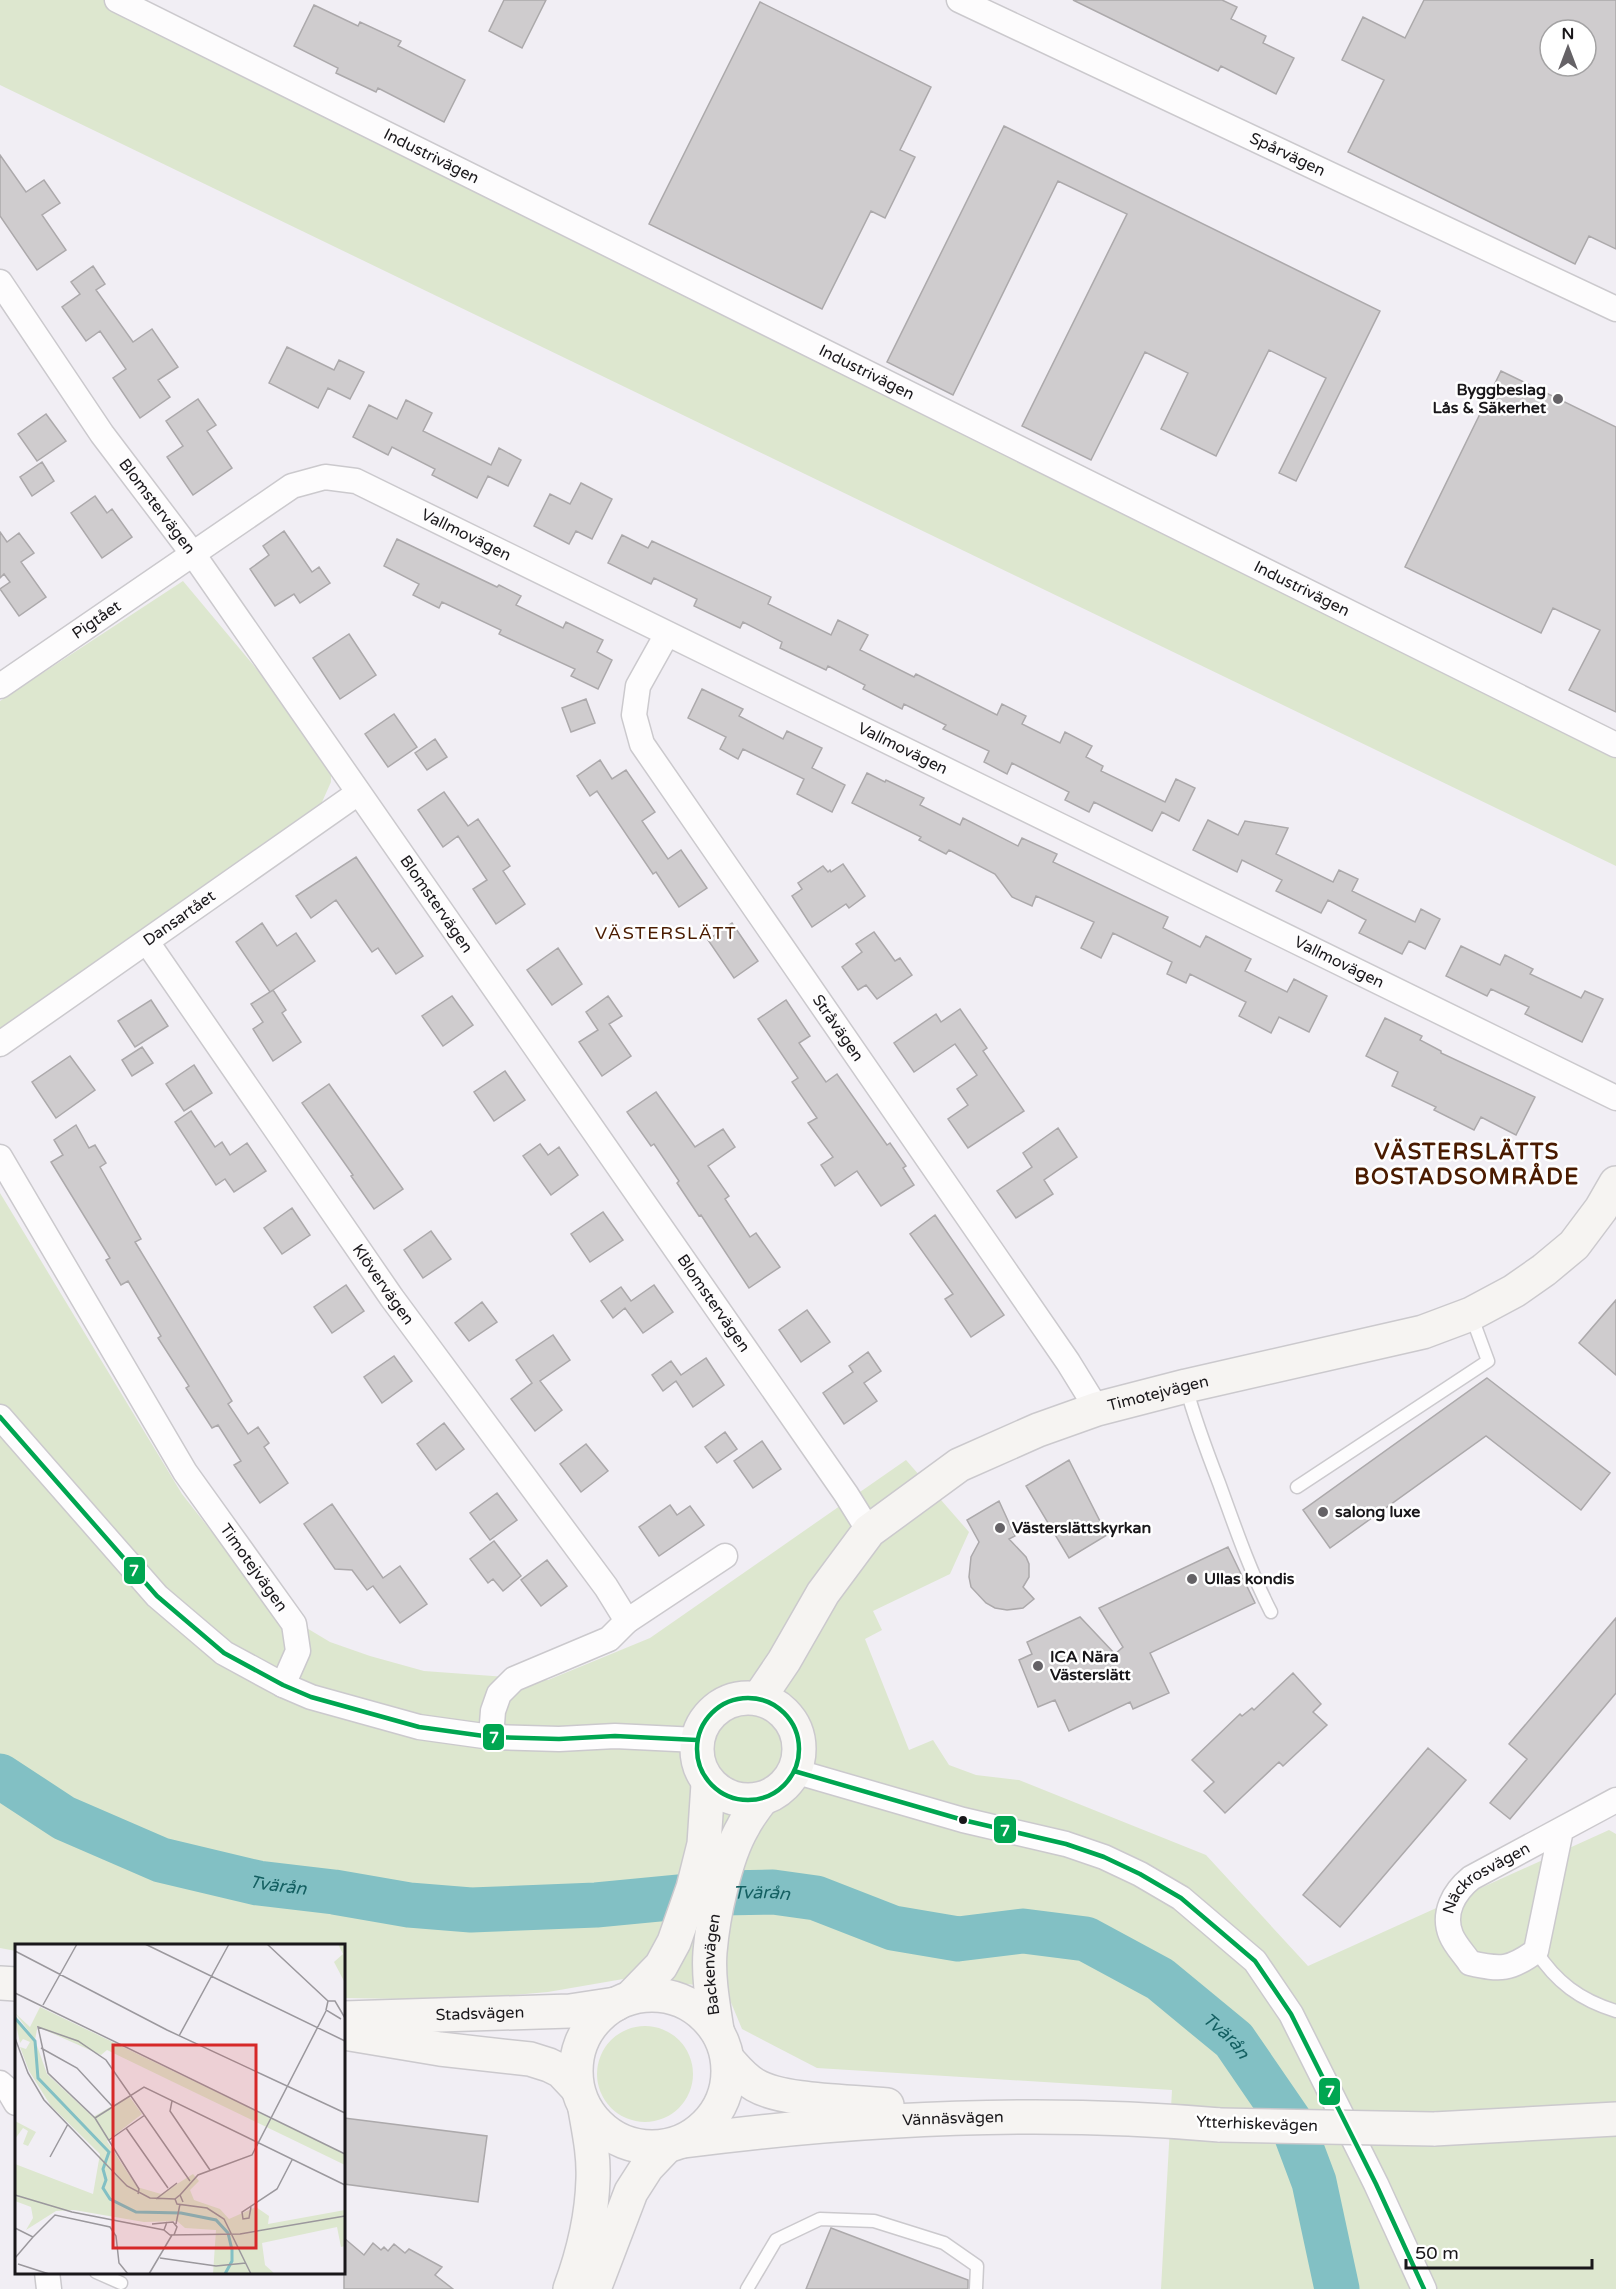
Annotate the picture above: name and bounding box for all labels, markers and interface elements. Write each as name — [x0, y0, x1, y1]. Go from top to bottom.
north arrow — [1538, 18, 1598, 78]
text: N — [1562, 24, 1574, 44]
street label: Industrivägen — [380, 124, 482, 188]
street label: Spårvägen — [1246, 128, 1329, 181]
street label: Industrivägen — [815, 340, 918, 405]
place label: Byggbeslag Lås & Säkerhet — [1433, 380, 1547, 418]
marker: Byggbeslag Lås & Säkerhet — [1551, 392, 1565, 406]
street label: Blomstervägen — [114, 455, 200, 558]
street label: Vallmovägen — [418, 504, 514, 565]
street label: Industrivägen — [1251, 557, 1353, 621]
street label: Pigtået — [68, 596, 125, 644]
street label: Vallmovägen — [854, 718, 951, 779]
street label: Blomstervägen — [395, 851, 477, 957]
street label: Dansartået — [139, 886, 219, 951]
district label: VÄSTERSLÄTT — [595, 922, 737, 944]
street label: Vallmovägen — [1291, 932, 1387, 993]
street label: Stråvägen — [808, 991, 868, 1065]
district label: VÄSTERSLÄTTS BOSTADSOMRÅDE — [1354, 1138, 1580, 1190]
street label: Klövervägen — [348, 1240, 418, 1329]
street label: Blomstervägen — [673, 1251, 754, 1356]
street label: Timotejvägen — [1106, 1371, 1211, 1416]
place label: salong luxe — [1335, 1502, 1420, 1522]
marker: salong luxe — [1316, 1505, 1330, 1519]
place label: Västerslättskyrkan — [1012, 1518, 1151, 1538]
street label: Timotejvägen — [215, 1520, 292, 1615]
marker: Västerslättskyrkan — [993, 1521, 1007, 1535]
line badge: 7 — [123, 1556, 146, 1585]
text: 7 — [129, 1561, 139, 1581]
place label: Ullas kondis — [1204, 1569, 1295, 1589]
marker: Ullas kondis — [1185, 1572, 1199, 1586]
place label: ICA Nära Västerslätt — [1050, 1647, 1132, 1685]
marker: ICA Nära Västerslätt — [1031, 1659, 1045, 1673]
line badge: 7 — [482, 1723, 505, 1751]
text: 7 — [489, 1728, 499, 1748]
unlabelled marker — [957, 1814, 969, 1826]
line badge: 7 — [993, 1815, 1017, 1844]
text: 7 — [1000, 1821, 1010, 1841]
street label: Näckrosvägen — [1438, 1838, 1533, 1917]
water label: Tvärån — [247, 1870, 309, 1900]
water label: Tvärån — [733, 1881, 793, 1905]
street label: Backenvägen — [700, 1912, 725, 2017]
inset map — [15, 1944, 345, 2274]
street label: Stadsvägen — [435, 2002, 525, 2025]
water label: Tvärån — [1198, 2008, 1255, 2064]
line badge: 7 — [1318, 2077, 1341, 2106]
text: 7 — [1325, 2082, 1335, 2102]
street label: Vännäsvägen — [902, 2107, 1004, 2131]
street label: Ytterhiskevägen — [1196, 2112, 1318, 2136]
scale bar — [1406, 2232, 1592, 2270]
text: 50 m — [1415, 2242, 1459, 2264]

